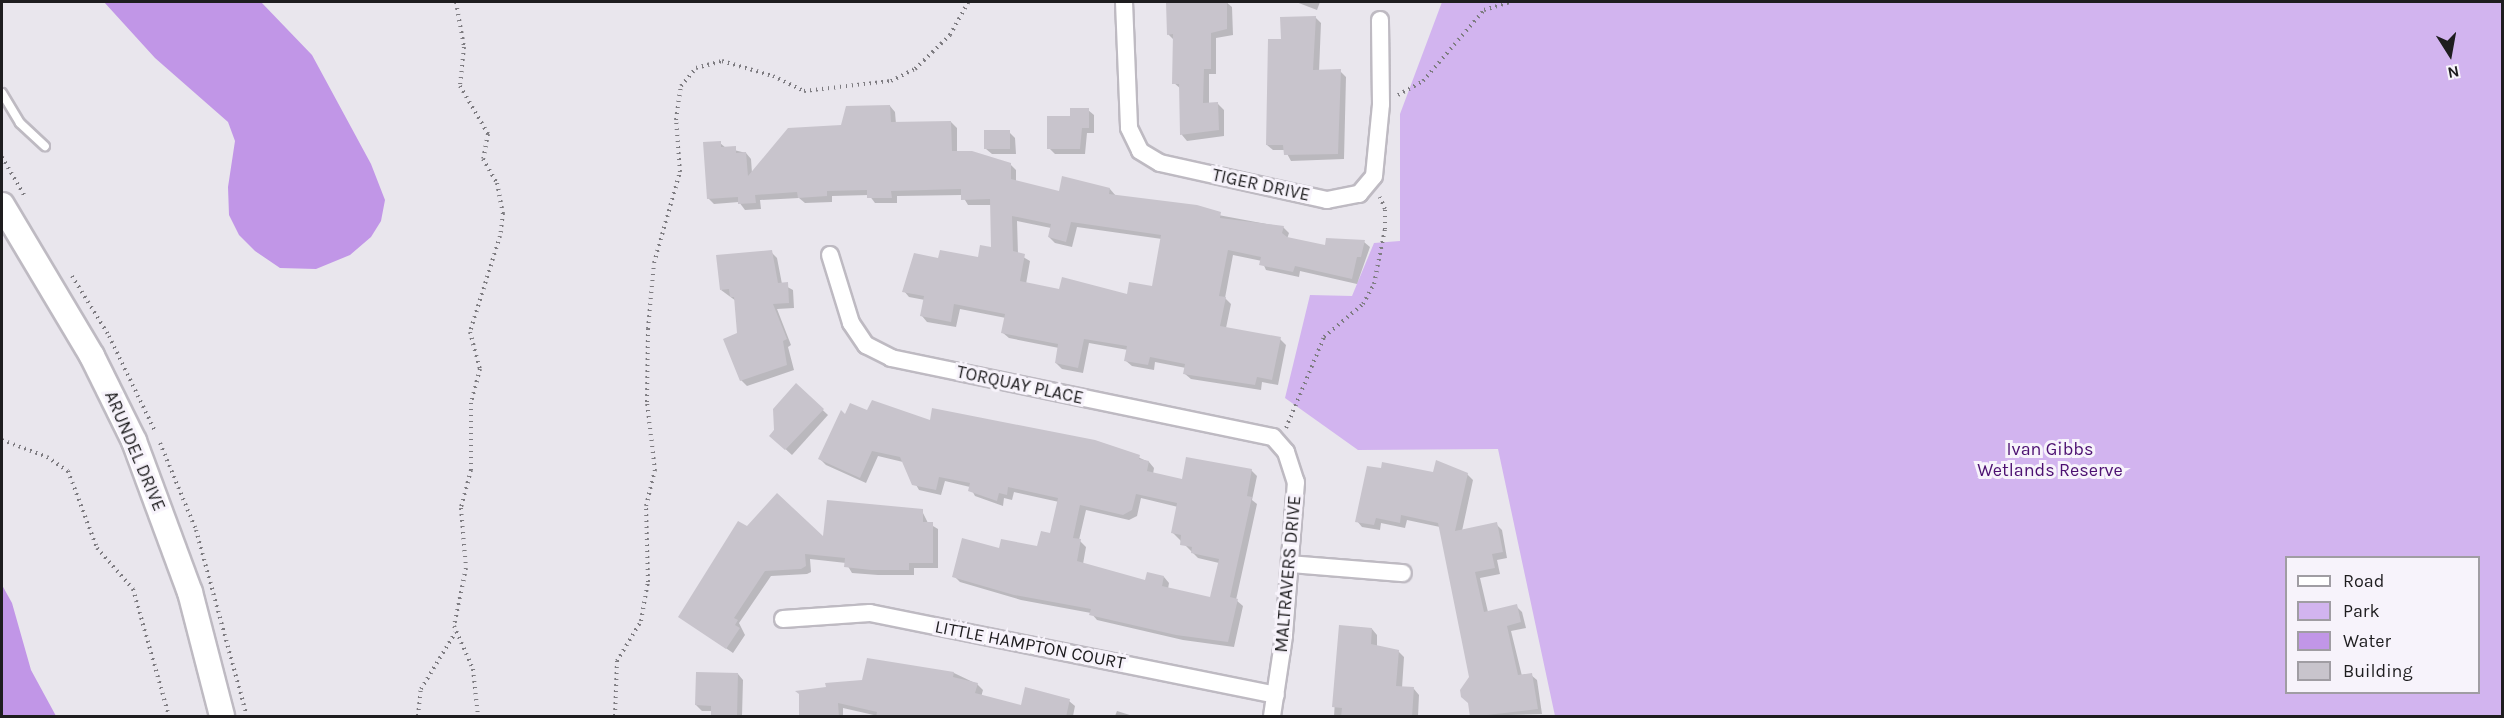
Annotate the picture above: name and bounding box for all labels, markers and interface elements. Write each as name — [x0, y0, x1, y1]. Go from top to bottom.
north arrow — [2420, 24, 2480, 84]
text: N — [2446, 62, 2461, 83]
street label: TIGER DRIVE — [1210, 164, 1312, 206]
street label: TORQUAY PLACE — [955, 361, 1085, 409]
street label: ARUNDEL DRIVE — [100, 388, 170, 514]
park label: Ivan Gibbs Wetlands Reserve — [1977, 439, 2123, 482]
street label: MALTRAVERS DRIVE — [1270, 495, 1306, 653]
legend — [2285, 556, 2480, 694]
text: Road — [2343, 570, 2384, 592]
text: Park — [2343, 600, 2380, 622]
street label: LITTLE HAMPTON COURT — [933, 616, 1127, 674]
text: Water — [2343, 630, 2391, 652]
text: Building — [2343, 660, 2413, 682]

